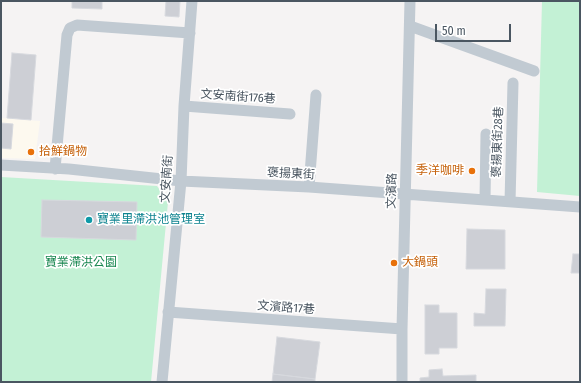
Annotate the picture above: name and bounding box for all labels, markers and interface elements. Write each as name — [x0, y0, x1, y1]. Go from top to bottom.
scale bar — [437, 16, 513, 42]
text: 50 m — [442, 24, 466, 38]
street label: 文安南街176巷 — [200, 87, 276, 107]
street label: 褒揚東街28巷 — [490, 106, 506, 178]
place label: 拾鮮鍋物 — [39, 145, 87, 159]
marker: 拾鮮鍋物 — [26, 147, 36, 157]
street label: 文安南街 — [158, 155, 176, 203]
place label: 季洋咖啡 — [416, 164, 464, 178]
street label: 褒揚東街 — [267, 166, 315, 182]
marker: 季洋咖啡 — [467, 166, 477, 176]
street label: 文濱路 — [384, 173, 400, 209]
place label: 寶業里滯洪池管理室 — [97, 213, 205, 227]
marker: 寶業里滯洪池管理室 — [84, 215, 94, 225]
park label: 寶業滯洪公園 — [45, 256, 117, 270]
place label: 大鍋頭 — [402, 256, 438, 270]
marker: 大鍋頭 — [389, 258, 399, 268]
street label: 文濱路17巷 — [257, 299, 315, 317]

